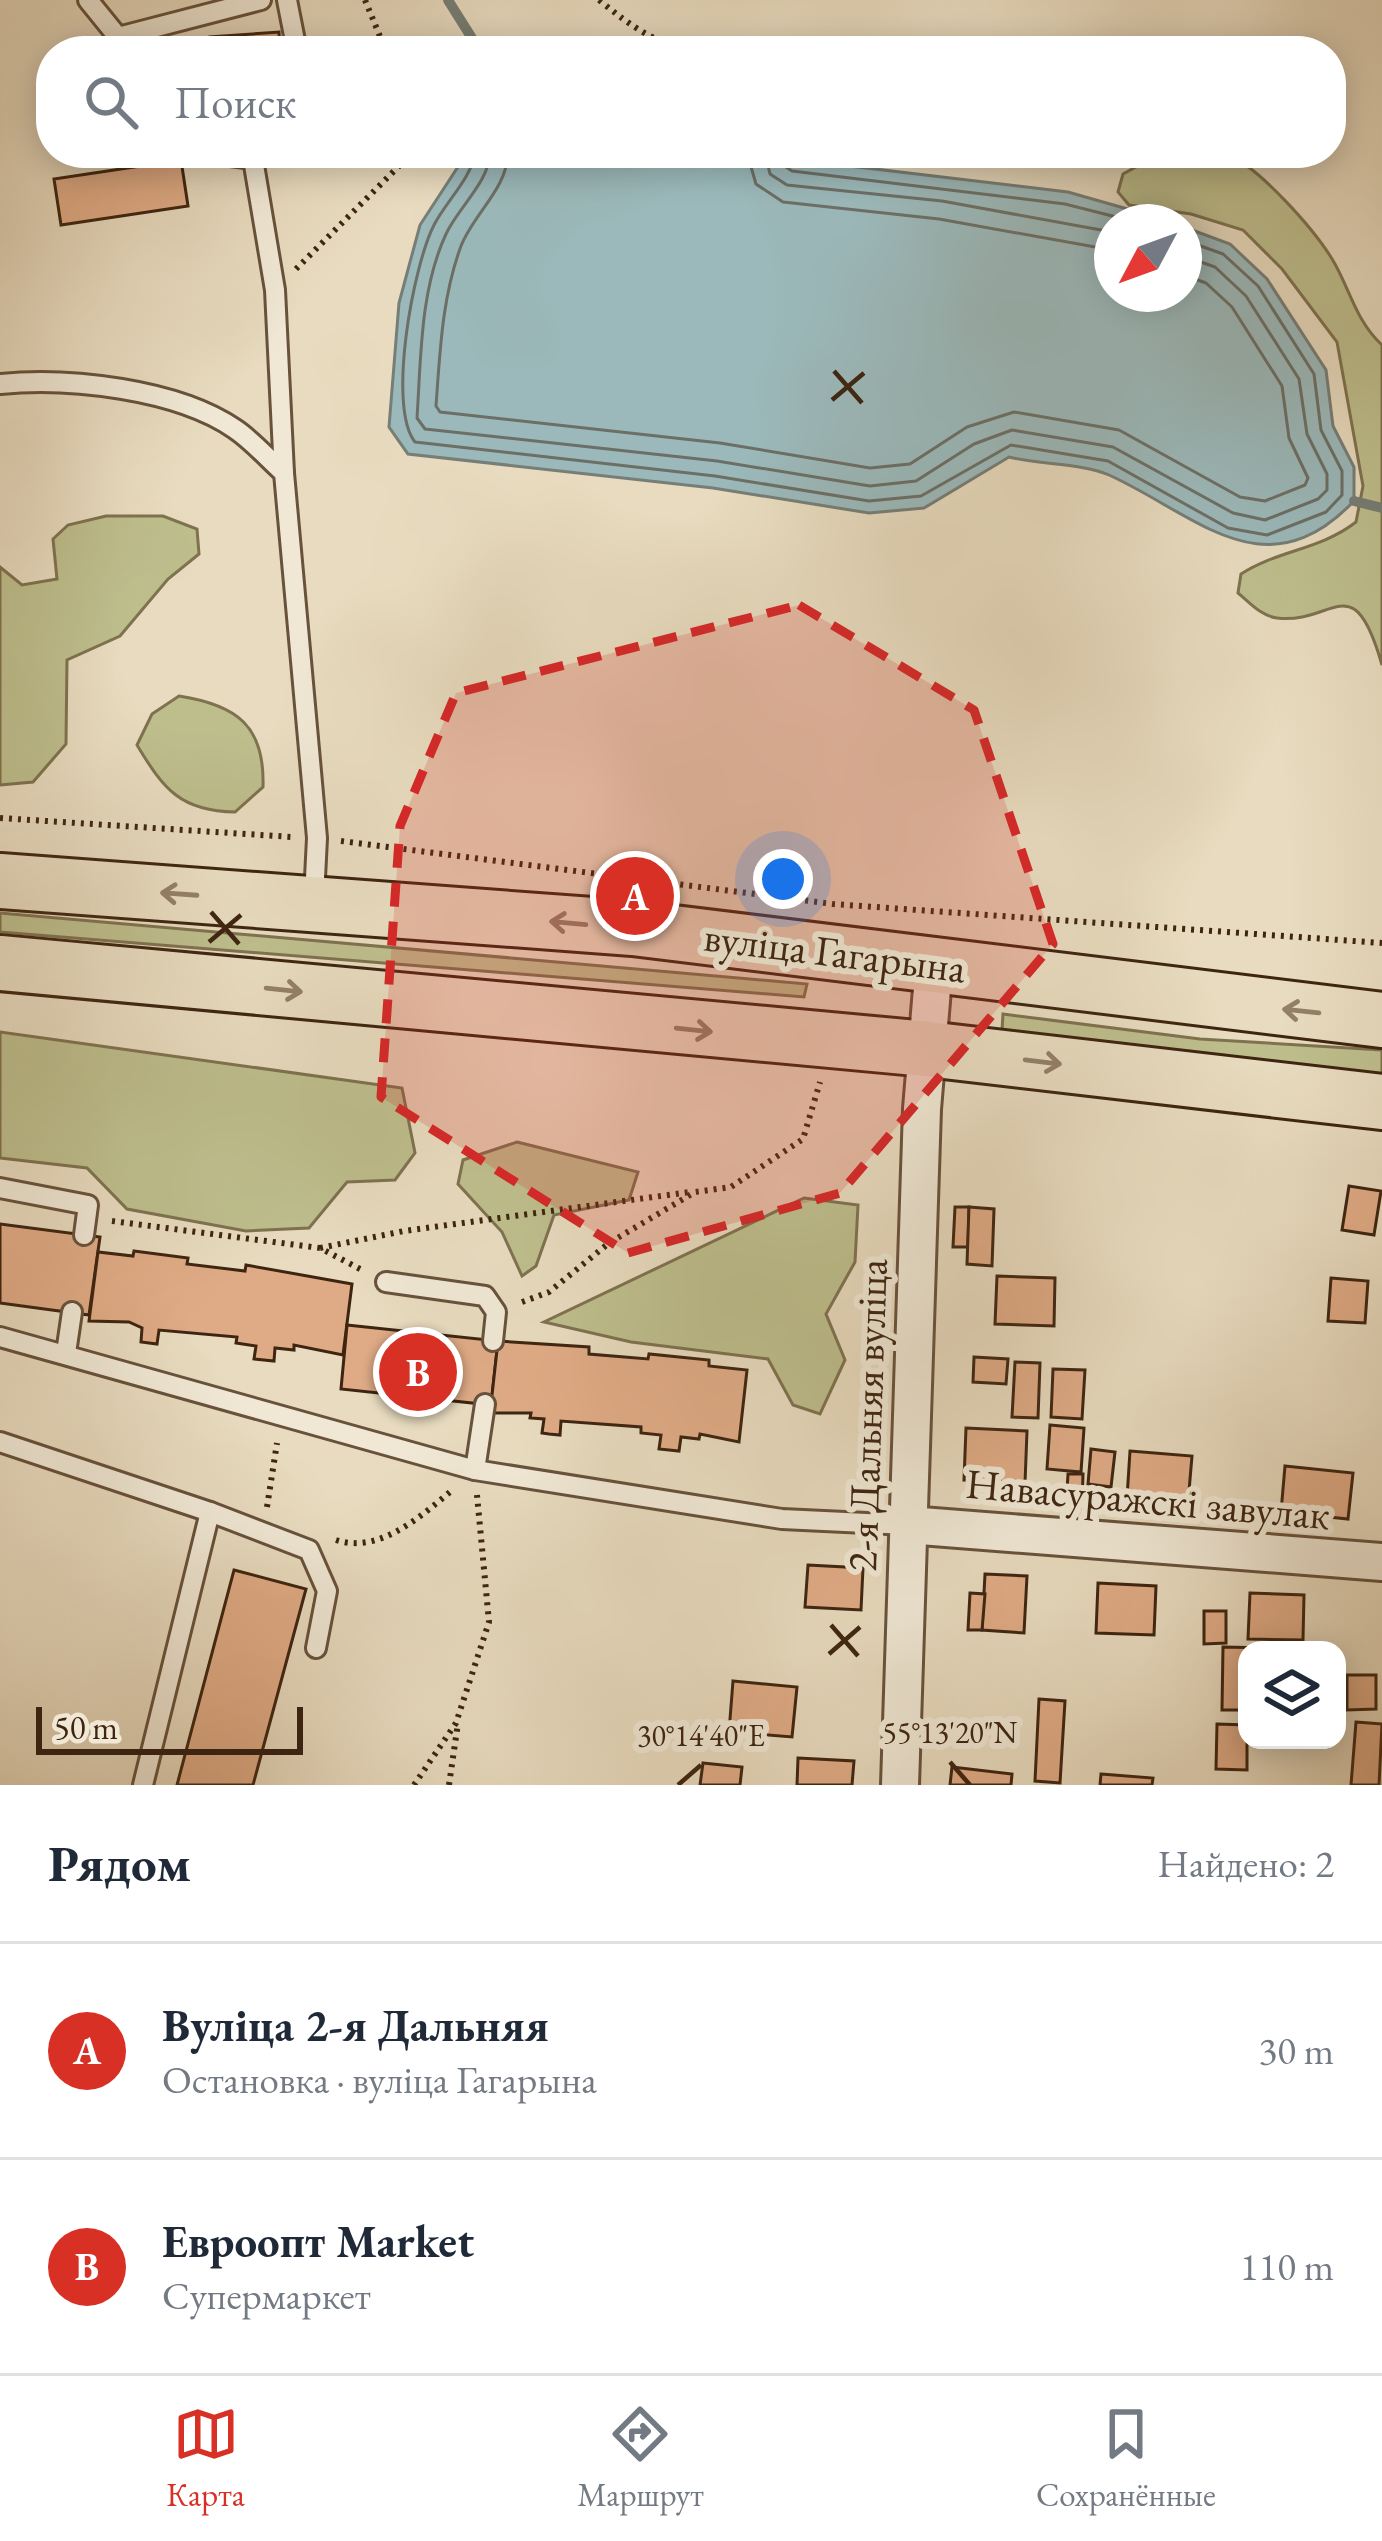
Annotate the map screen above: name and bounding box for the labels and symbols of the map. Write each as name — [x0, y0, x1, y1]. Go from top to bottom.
north arrow — [1094, 204, 1202, 312]
your location — [753, 849, 813, 909]
pin: A — [596, 851, 674, 941]
one-way arrow — [160, 882, 199, 905]
street label: вуліца Гагарына — [701, 909, 969, 995]
one-way arrow — [549, 911, 588, 934]
one-way arrow — [264, 979, 303, 1002]
one-way arrow — [1282, 999, 1321, 1022]
one-way arrow — [674, 1019, 713, 1042]
one-way arrow — [1023, 1052, 1062, 1074]
street label: 2-я Дальняя вуліца — [834, 1257, 900, 1572]
pin: B — [379, 1327, 457, 1417]
street label: Навасуражскі завулак — [964, 1456, 1332, 1542]
scale bar — [36, 1701, 303, 1754]
text: 55°13'20"N — [883, 1713, 1018, 1752]
text: 30°14'40"E — [637, 1716, 765, 1755]

